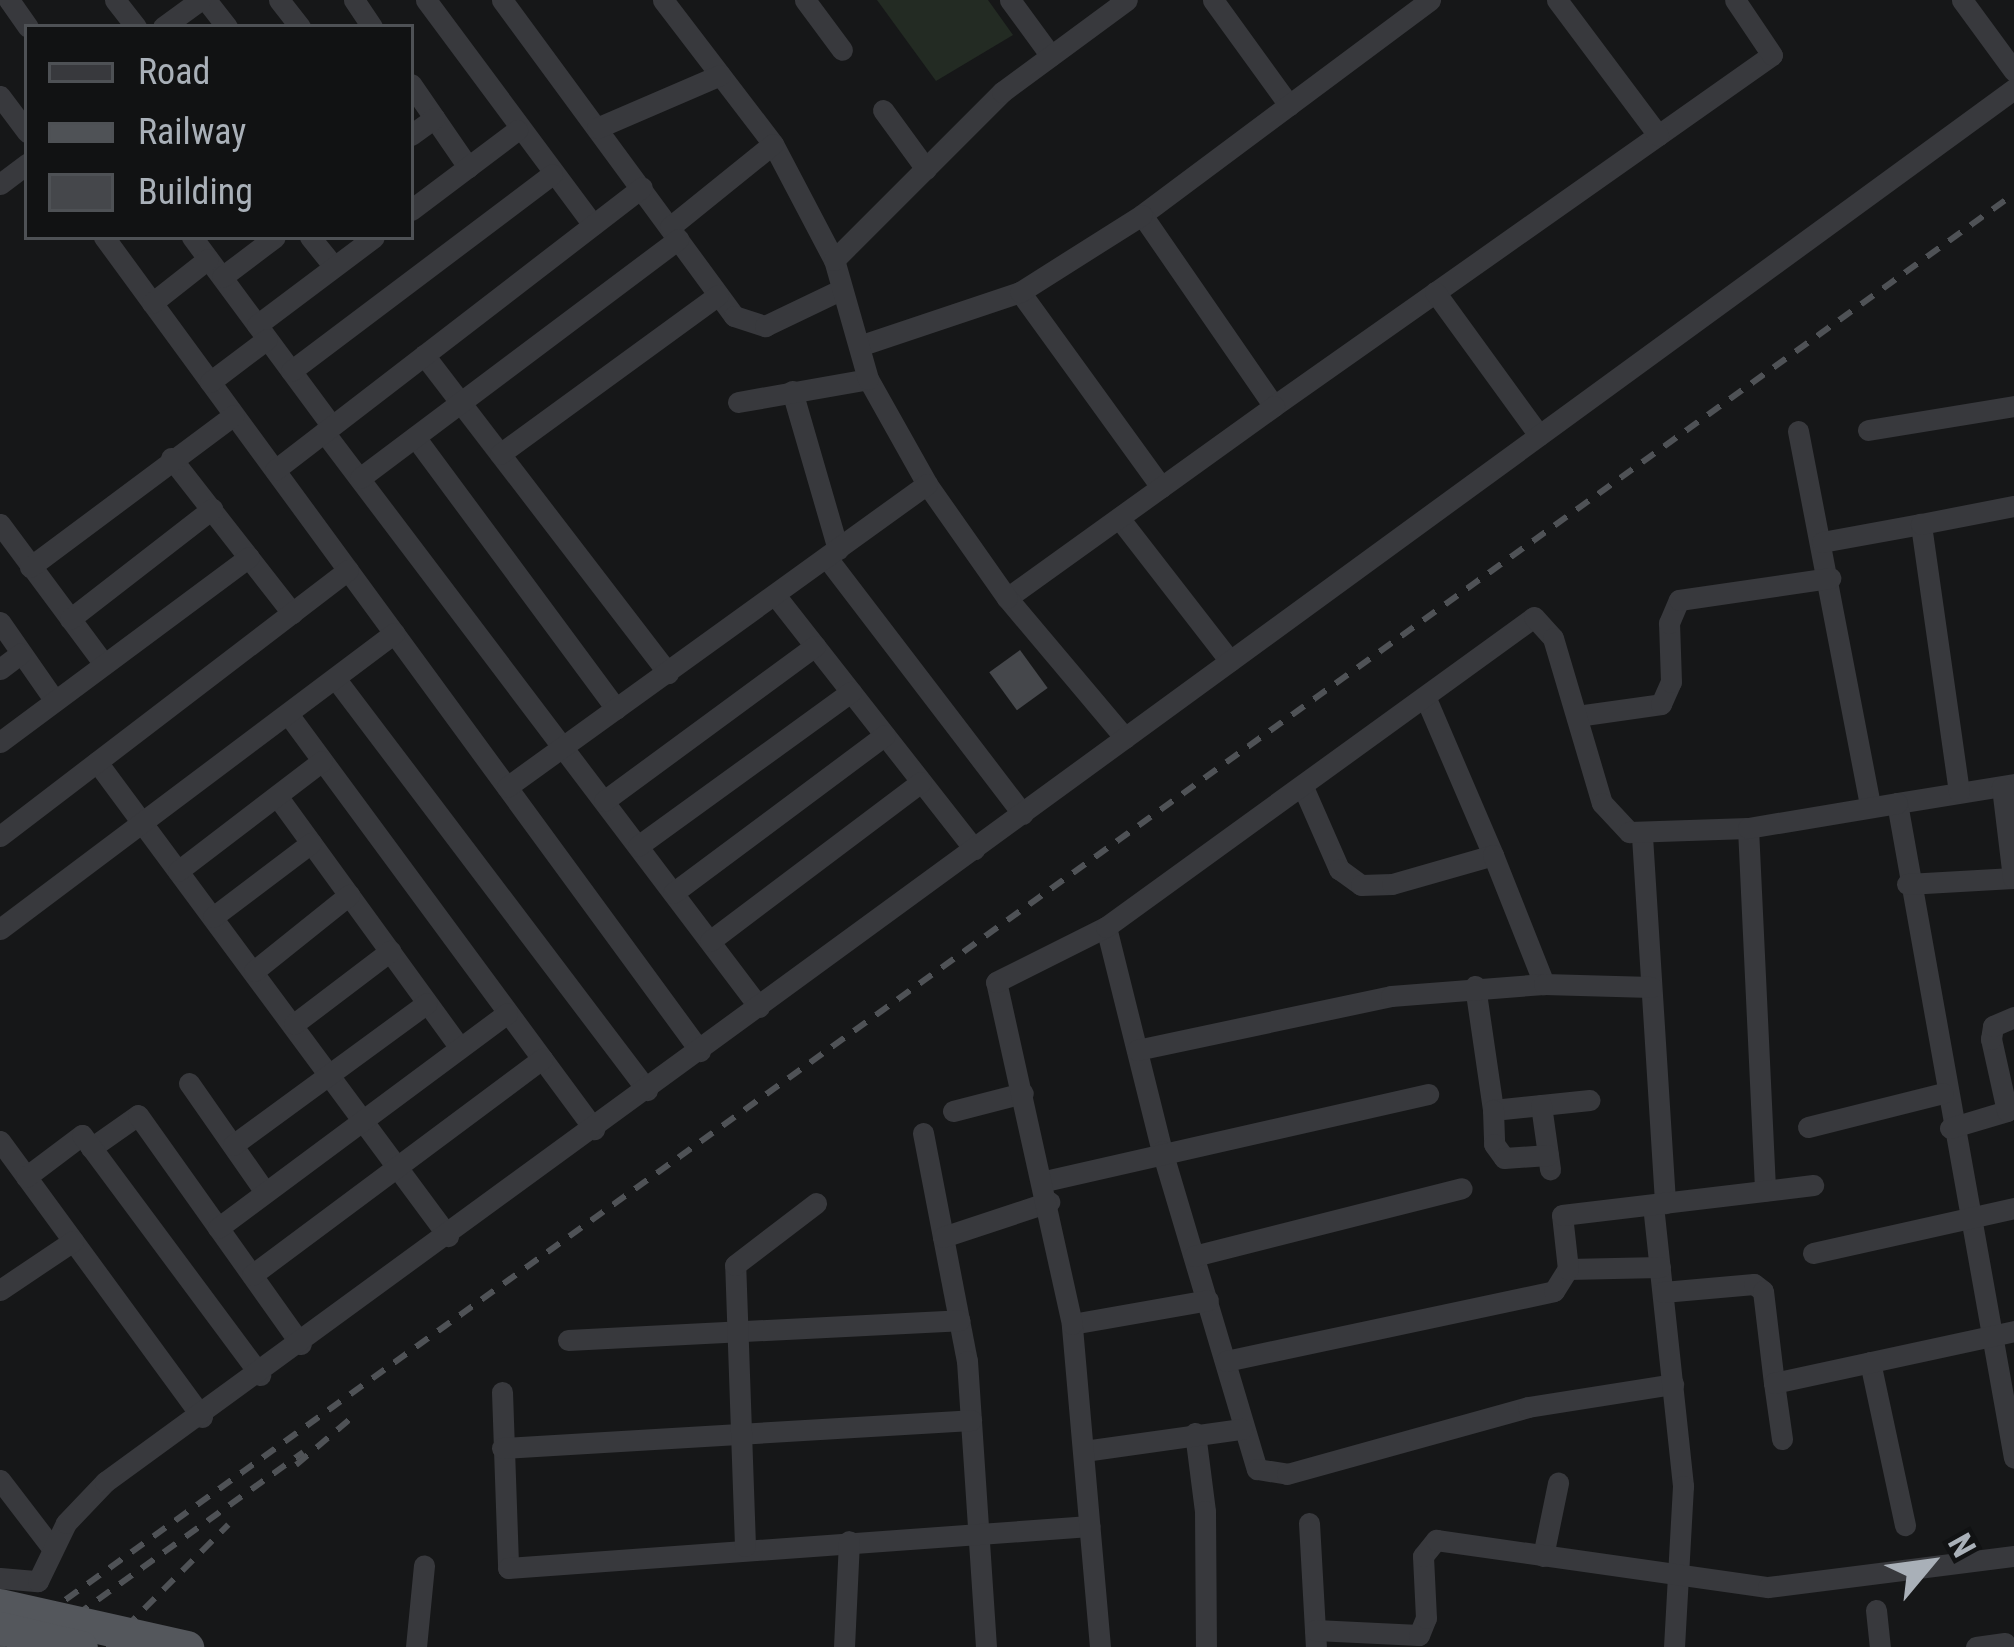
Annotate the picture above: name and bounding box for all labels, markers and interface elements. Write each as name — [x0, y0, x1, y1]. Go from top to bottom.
legend — [24, 24, 414, 240]
text: Road — [138, 51, 210, 93]
text: Railway — [138, 111, 246, 153]
text: Building — [138, 171, 253, 213]
north arrow — [1870, 1503, 1990, 1623]
text: N — [1940, 1527, 1984, 1564]

